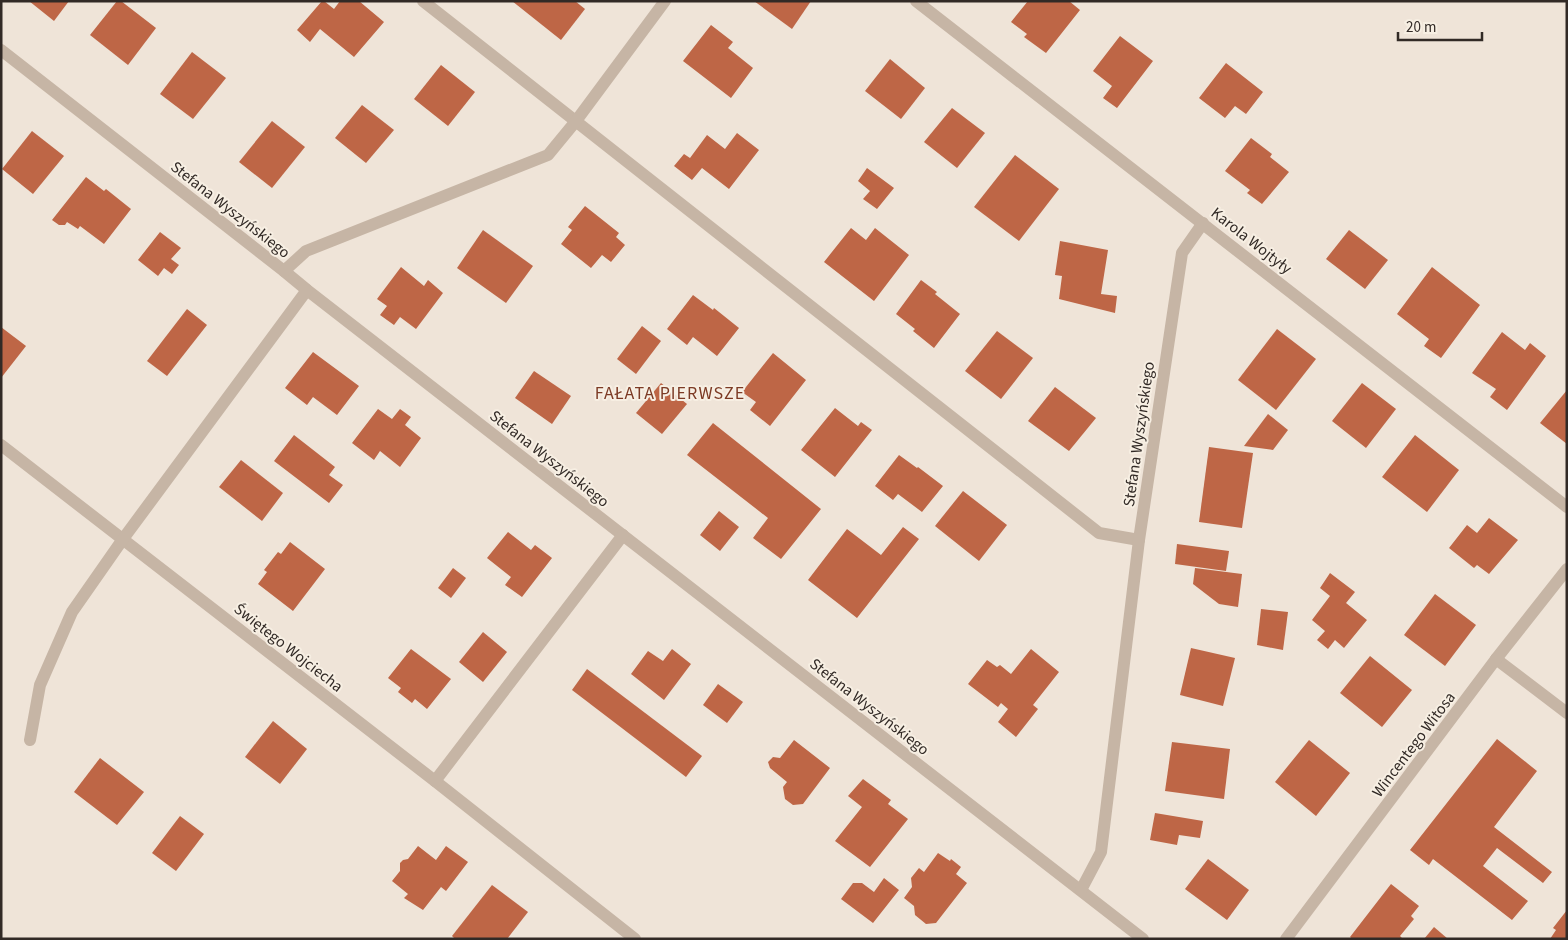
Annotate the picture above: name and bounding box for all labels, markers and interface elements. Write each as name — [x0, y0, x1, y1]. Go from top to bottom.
scale bar — [1398, 10, 1482, 42]
text: 20 m — [1406, 17, 1436, 38]
street label: Stefana Wyszyńskiego — [166, 156, 295, 263]
street label: Karola Wojtyły — [1206, 202, 1297, 280]
street label: Stefana Wyszyńskiego — [1118, 360, 1160, 508]
district label: FAŁATA PIERWSZE — [595, 381, 745, 406]
street label: Stefana Wyszyńskiego — [485, 405, 614, 512]
street label: Świętego Wojciecha — [229, 598, 348, 697]
street label: Stefana Wyszyńskiego — [805, 653, 934, 760]
street label: Wincentego Witosa — [1367, 687, 1461, 802]

